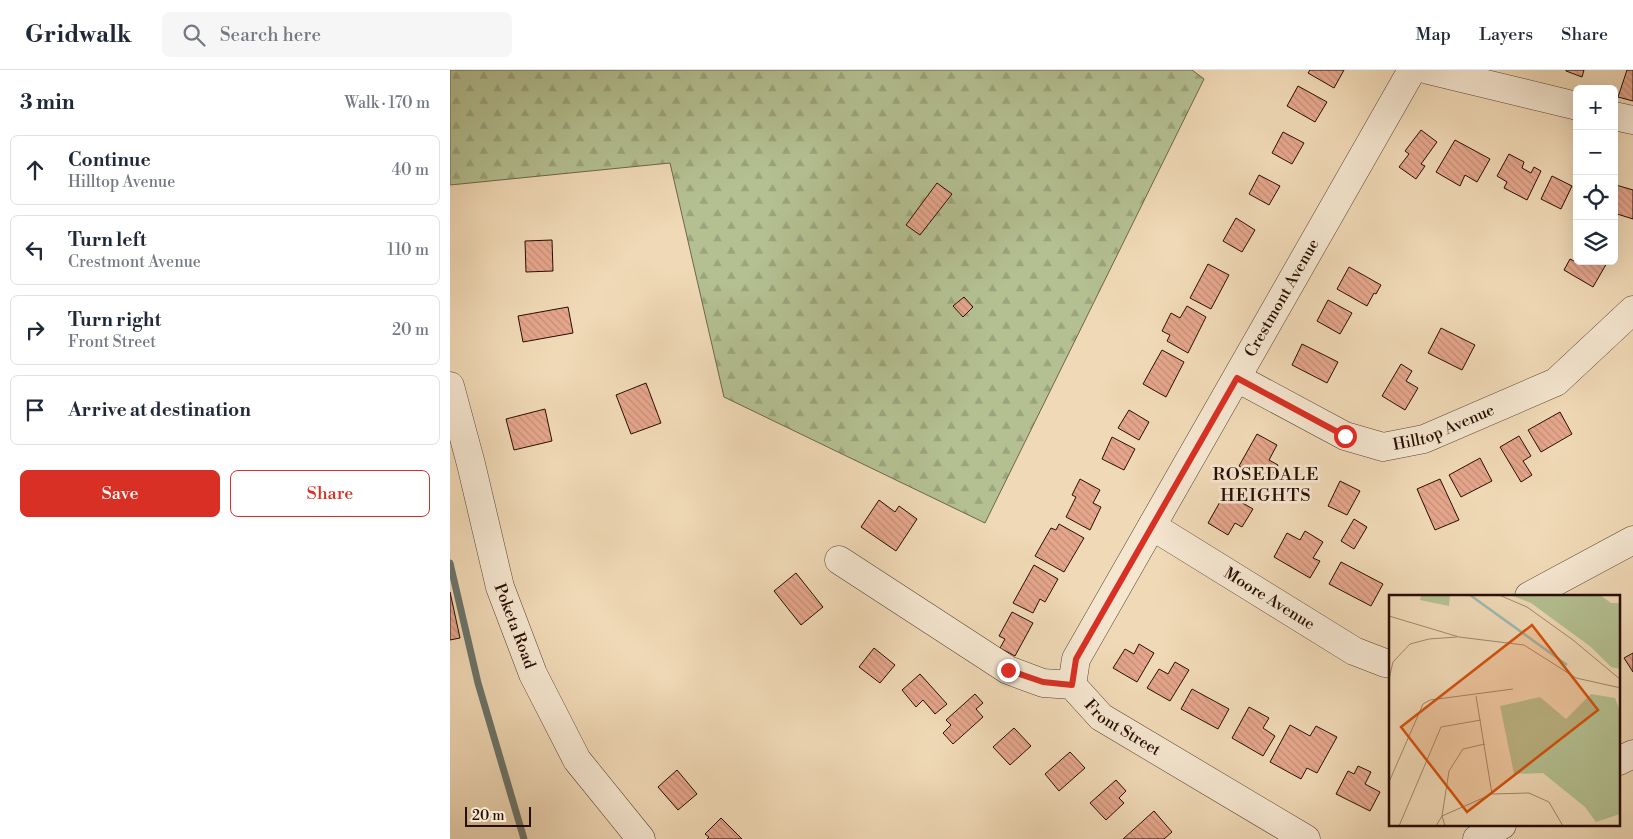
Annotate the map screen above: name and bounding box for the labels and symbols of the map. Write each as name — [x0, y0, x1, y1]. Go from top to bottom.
street label: Crestmont Avenue — [1240, 235, 1324, 361]
street label: Hilltop Avenue — [1391, 400, 1498, 455]
route start — [1334, 425, 1357, 448]
district label: ROSEDALE HEIGHTS — [1213, 463, 1319, 507]
street label: Moore Avenue — [1220, 563, 1318, 634]
street label: Poketa Road — [490, 581, 540, 672]
inset map — [1389, 595, 1620, 826]
route end — [997, 659, 1020, 682]
street label: Front Street — [1080, 695, 1165, 760]
scale bar — [465, 804, 531, 827]

